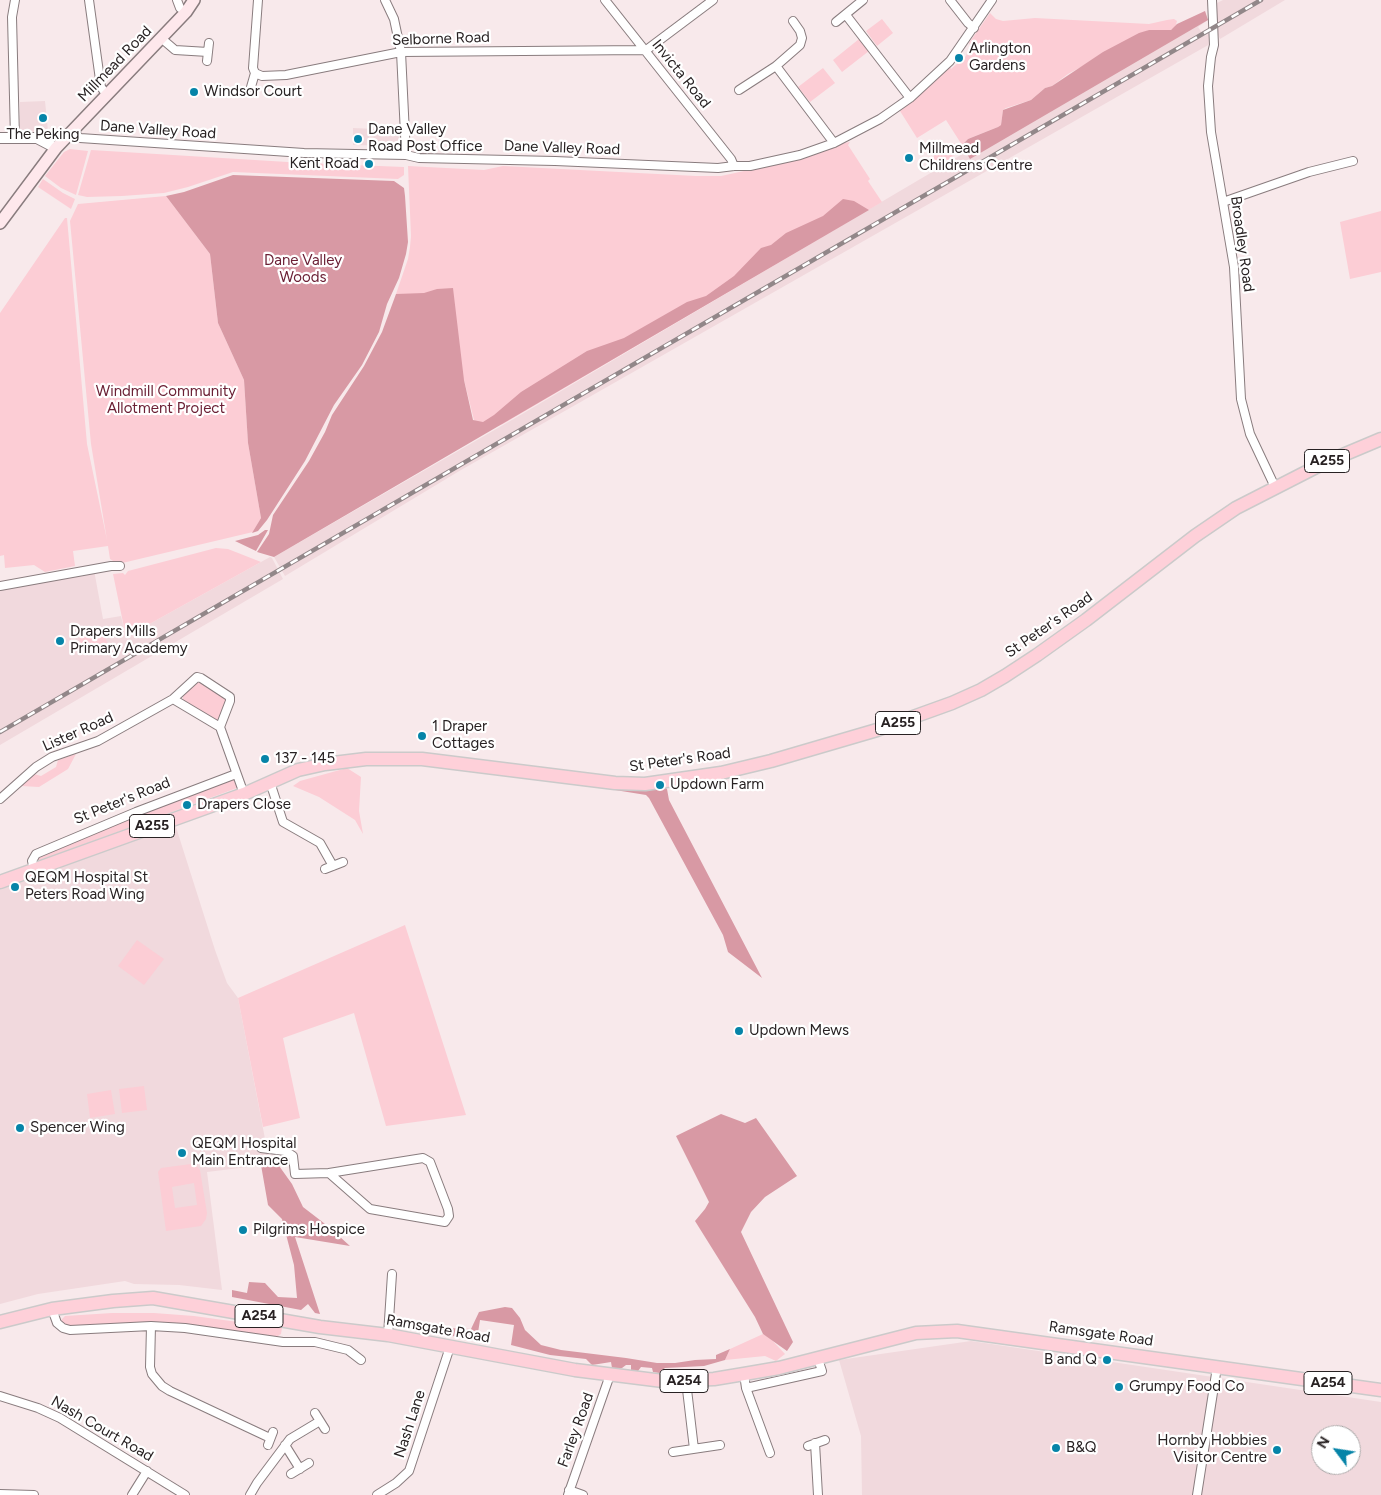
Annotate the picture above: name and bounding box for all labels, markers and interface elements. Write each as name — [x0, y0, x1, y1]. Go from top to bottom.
street label: Millmead Road — [74, 22, 156, 106]
street label: Selborne Road — [392, 28, 490, 50]
street label: Invicta Road — [648, 36, 714, 112]
place label: Arlington Gardens — [969, 40, 1031, 75]
marker: Arlington Gardens — [953, 52, 965, 64]
place label: Windsor Court — [204, 83, 302, 101]
marker: Windsor Court — [188, 86, 200, 98]
marker: The Peking — [37, 112, 49, 124]
street label: Dane Valley Road — [99, 117, 217, 143]
place label: Dane Valley Road Post Office — [368, 121, 482, 156]
place label: The Peking — [6, 126, 80, 144]
marker: Dane Valley Road Post Office — [352, 133, 364, 145]
street label: Dane Valley Road — [504, 137, 620, 159]
place label: Millmead Childrens Centre — [919, 140, 1032, 175]
marker: Millmead Childrens Centre — [903, 152, 915, 164]
place label: Kent Road — [290, 155, 359, 173]
marker: Kent Road — [363, 158, 375, 170]
street label: Broadley Road — [1226, 195, 1258, 293]
park label: Dane Valley Woods — [264, 252, 342, 287]
park label: Windmill Community Allotment Project — [96, 383, 236, 418]
road number: A255 — [1304, 450, 1350, 472]
street label: St Peter's Road — [1002, 588, 1096, 662]
place label: Drapers Mills Primary Academy — [70, 623, 188, 658]
marker: Drapers Mills Primary Academy — [54, 635, 66, 647]
street label: Lister Road — [40, 708, 116, 756]
road number: A255 — [876, 711, 920, 734]
place label: 1 Draper Cottages — [432, 718, 494, 753]
marker: 1 Draper Cottages — [416, 730, 428, 742]
street label: St Peter's Road — [628, 744, 732, 776]
place label: 137 - 145 — [275, 750, 335, 768]
marker: 137 - 145 — [259, 753, 271, 765]
street label: St Peter's Road — [71, 773, 173, 829]
place label: Updown Farm — [670, 776, 764, 794]
marker: Updown Farm — [654, 779, 666, 791]
place label: Drapers Close — [197, 796, 291, 814]
marker: Drapers Close — [181, 799, 193, 811]
road number: A255 — [130, 814, 174, 838]
place label: QEQM Hospital St Peters Road Wing — [25, 869, 148, 904]
marker: QEQM Hospital St Peters Road Wing — [9, 881, 21, 893]
place label: Updown Mews — [749, 1022, 849, 1040]
marker: Updown Mews — [733, 1025, 745, 1037]
place label: Spencer Wing — [30, 1119, 125, 1137]
marker: Spencer Wing — [14, 1122, 26, 1134]
place label: QEQM Hospital Main Entrance — [192, 1135, 297, 1170]
marker: QEQM Hospital Main Entrance — [176, 1147, 188, 1159]
place label: Pilgrims Hospice — [253, 1221, 365, 1239]
marker: Pilgrims Hospice — [237, 1224, 249, 1236]
road number: A254 — [235, 1304, 283, 1328]
street label: Ramsgate Road — [385, 1311, 491, 1347]
street label: Ramsgate Road — [1048, 1318, 1154, 1350]
place label: B and Q — [1044, 1351, 1097, 1369]
marker: B and Q — [1101, 1354, 1113, 1366]
road number: A254 — [660, 1370, 708, 1392]
road number: A254 — [1304, 1372, 1352, 1395]
place label: Grumpy Food Co — [1129, 1378, 1244, 1396]
marker: Grumpy Food Co — [1113, 1381, 1125, 1393]
street label: Nash Lane — [391, 1388, 429, 1460]
street label: Farley Road — [554, 1390, 598, 1470]
street label: Nash Court Road — [48, 1392, 156, 1466]
north arrow — [1311, 1425, 1361, 1475]
place label: Hornby Hobbies Visitor Centre — [1157, 1432, 1267, 1467]
text: N — [1313, 1434, 1334, 1452]
place label: B&Q — [1066, 1439, 1097, 1457]
marker: B&Q — [1050, 1442, 1062, 1454]
marker: Hornby Hobbies Visitor Centre — [1271, 1444, 1283, 1456]

